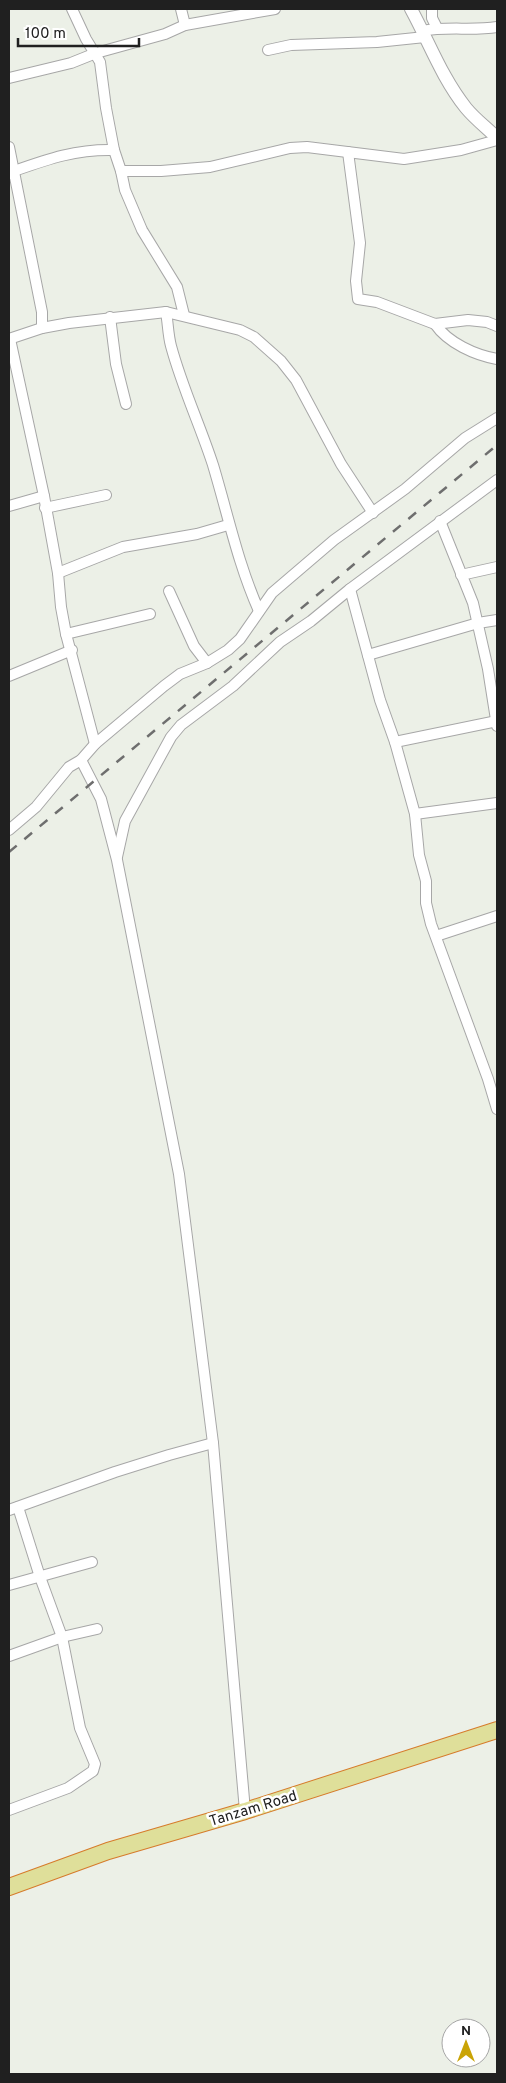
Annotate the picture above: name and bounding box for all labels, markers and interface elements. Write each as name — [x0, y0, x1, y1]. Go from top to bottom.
scale bar — [18, 15, 139, 47]
text: 100 m — [25, 25, 66, 44]
street label: Tanzam Road — [207, 1787, 300, 1832]
north arrow — [441, 2018, 491, 2068]
text: N — [461, 2023, 471, 2040]

